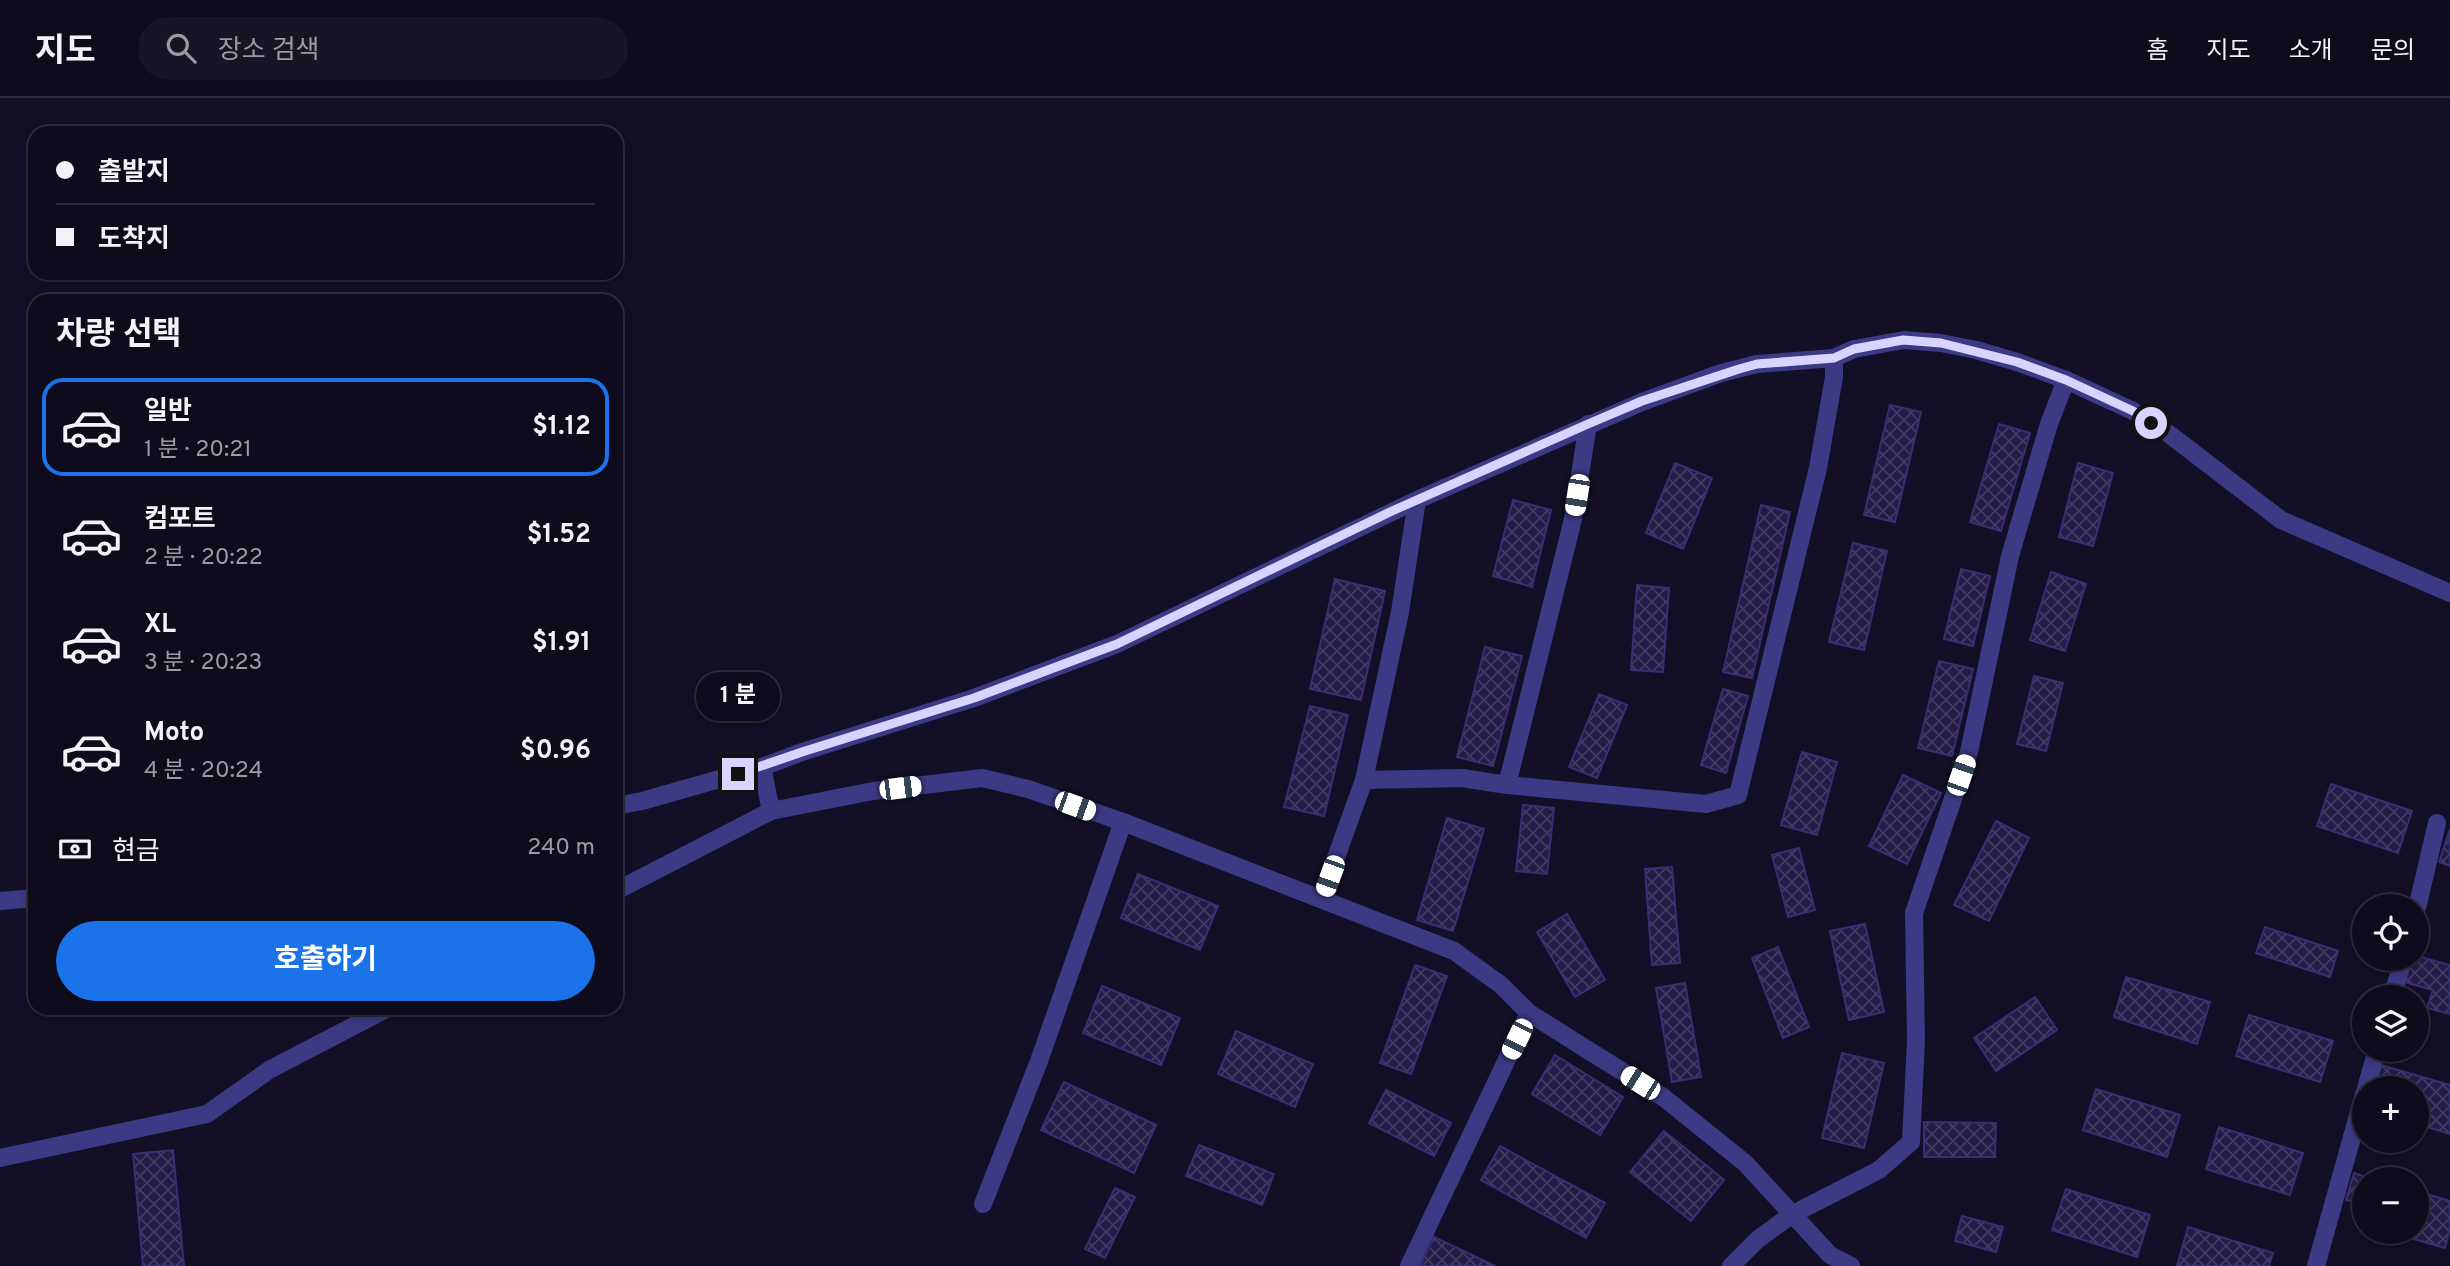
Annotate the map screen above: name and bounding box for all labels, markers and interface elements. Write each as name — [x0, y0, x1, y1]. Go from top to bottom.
search box — [138, 17, 628, 80]
icon: search — [162, 29, 200, 67]
text: 지도 — [35, 32, 96, 74]
text: 장소 검색 — [218, 35, 320, 68]
text: 홈 — [2146, 37, 2168, 67]
text: 지도 — [2206, 37, 2251, 67]
text: 소개 — [2289, 37, 2333, 67]
text: 문의 — [2371, 37, 2415, 67]
text: 출발지 — [98, 157, 170, 190]
text: 도착지 — [98, 224, 170, 257]
text: 차량 선택 — [56, 316, 182, 356]
icon: car — [60, 396, 123, 459]
text: 일반 — [144, 396, 192, 429]
route start — [2135, 407, 2167, 439]
text: $1.12 — [532, 411, 591, 444]
text: 1 분 · 20:21 — [144, 436, 252, 465]
car — [1564, 473, 1591, 517]
icon: car — [60, 504, 123, 567]
text: 컴포트 — [144, 504, 216, 537]
text: $1.52 — [527, 519, 591, 552]
text: 2 분 · 20:22 — [144, 544, 263, 573]
text: XL — [144, 609, 176, 642]
icon: car — [60, 612, 123, 675]
text: $1.91 — [532, 627, 591, 660]
text: 3 분 · 20:23 — [144, 649, 262, 678]
callout: 1 분 — [696, 672, 780, 722]
text: 1 분 — [720, 682, 756, 711]
text: Moto — [144, 717, 204, 750]
icon: car — [60, 720, 123, 783]
text: $0.96 — [520, 735, 591, 768]
car — [1945, 752, 1978, 798]
text: 4 분 · 20:24 — [144, 757, 263, 786]
route end — [722, 758, 754, 790]
car — [878, 775, 923, 801]
car — [1052, 789, 1099, 823]
icon: cash — [56, 830, 94, 868]
text: 240 m — [527, 834, 595, 863]
text: 현금 — [112, 836, 160, 869]
car — [1313, 853, 1348, 899]
map controls — [2352, 894, 2429, 1244]
button: locate — [2352, 894, 2429, 971]
button: 호출하기 — [56, 921, 595, 1001]
button: layers — [2352, 985, 2429, 1062]
car — [1499, 1016, 1536, 1062]
car — [1617, 1063, 1664, 1103]
button: + — [2352, 1076, 2429, 1153]
button: − — [2352, 1167, 2429, 1244]

